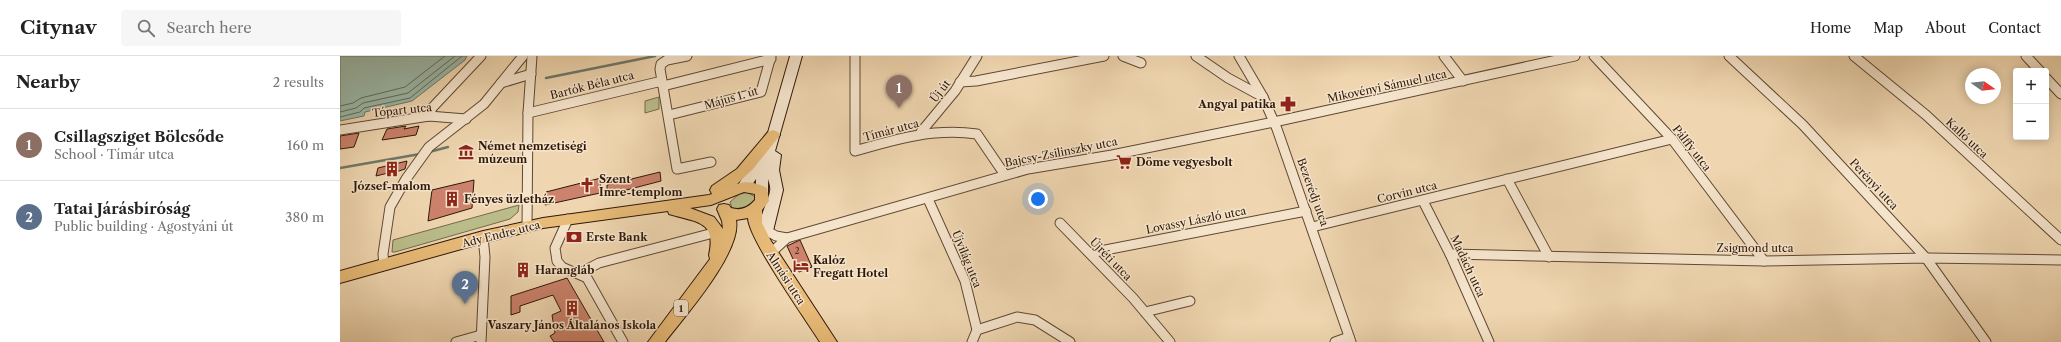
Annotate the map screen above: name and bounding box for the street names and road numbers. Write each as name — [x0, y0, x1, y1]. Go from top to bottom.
street label: Mikovényi Sámuel utca — [1326, 66, 1448, 105]
street label: Bartók Béla utca — [549, 68, 635, 102]
street label: Új út — [927, 77, 953, 105]
street label: Május 1. út — [702, 84, 760, 112]
street label: Tópart utca — [371, 100, 433, 120]
street label: Kalló utca — [1943, 115, 1991, 161]
street label: Tímár utca — [862, 116, 921, 144]
street label: Pálffy utca — [1670, 122, 1714, 174]
street label: Bajcsy-Zsilinszky utca — [1003, 134, 1119, 170]
street label: Perényi utca — [1847, 155, 1901, 213]
street label: Bezerédj utca — [1294, 156, 1332, 228]
street label: Corvin utca — [1376, 178, 1439, 206]
street label: Lovassy László utca — [1145, 203, 1248, 237]
street label: Ady Endre utca — [459, 217, 542, 251]
street label: Újvilág utca — [949, 228, 985, 290]
street label: Madách utca — [1447, 233, 1489, 300]
street label: Újréti utca — [1087, 234, 1135, 284]
street label: Zsigmond utca — [1716, 241, 1794, 255]
street label: Almási utca — [763, 248, 809, 307]
road number: 1 — [674, 300, 688, 316]

